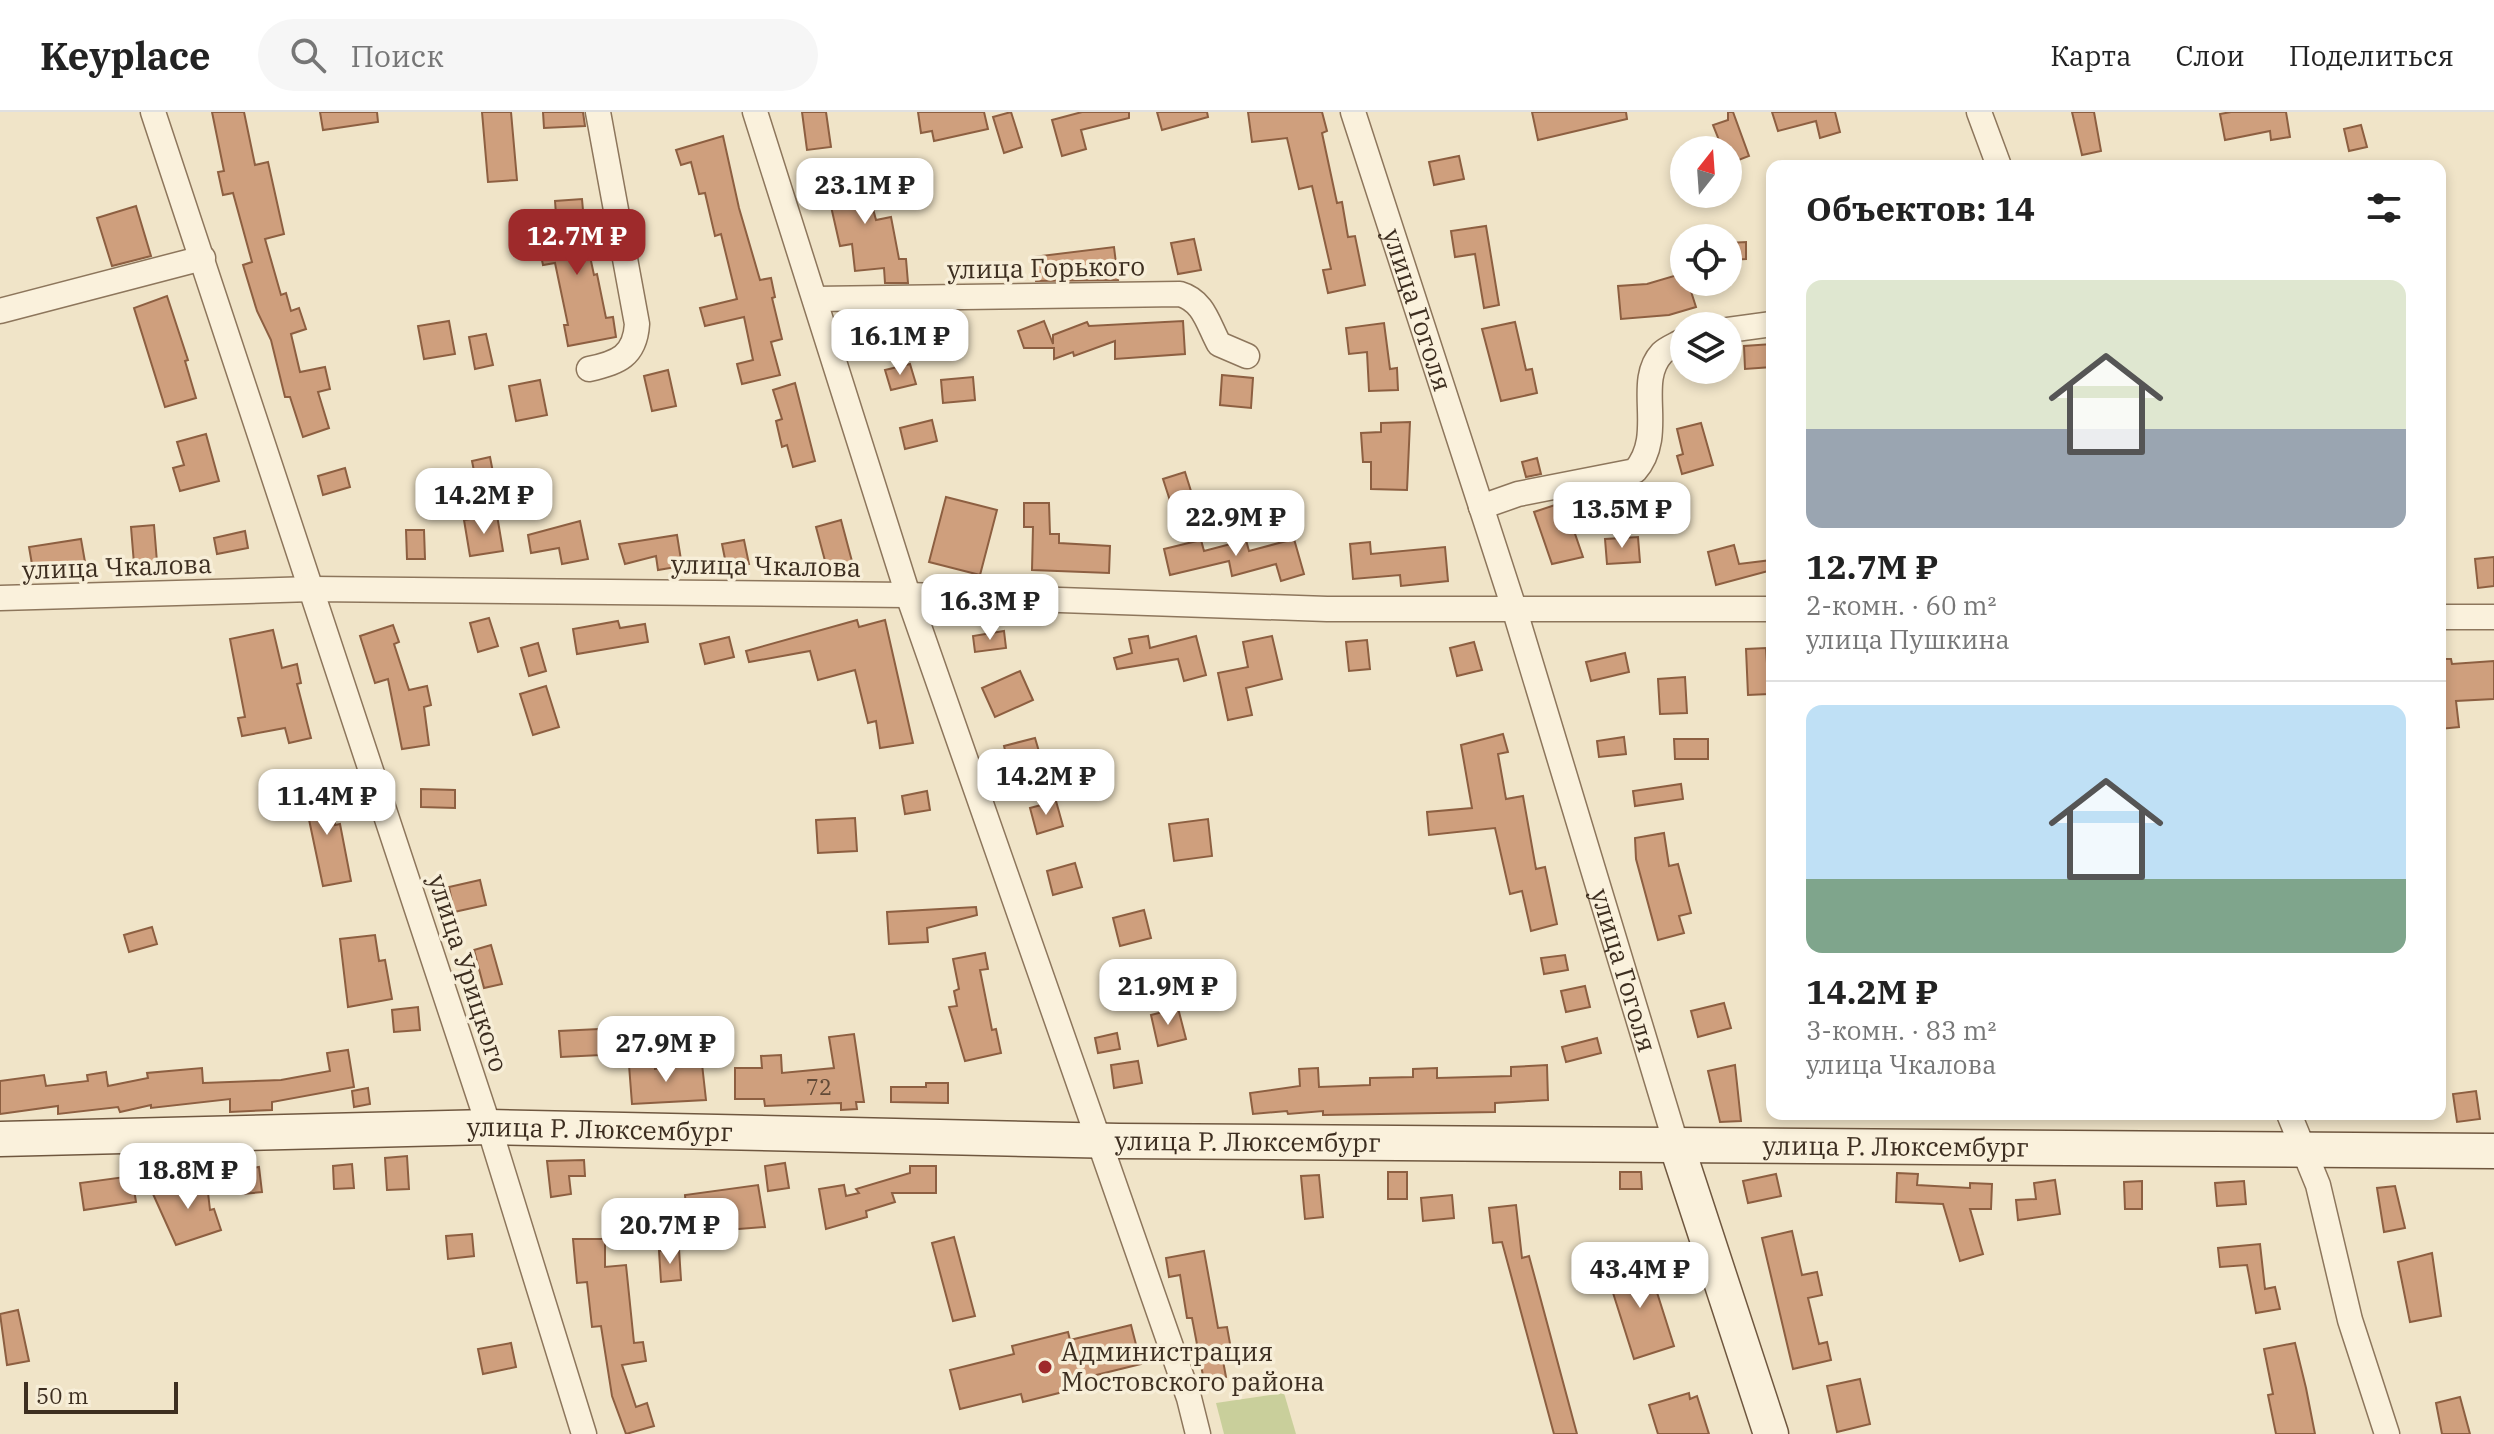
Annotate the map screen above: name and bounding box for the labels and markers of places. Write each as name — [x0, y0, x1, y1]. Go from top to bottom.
pin: 23.1M ₽ — [791, 158, 939, 226]
pin: 12.7M ₽ — [503, 209, 651, 277]
pin: 16.1M ₽ — [826, 309, 974, 377]
pin: 14.2M ₽ — [410, 468, 558, 536]
pin: 13.5M ₽ — [1548, 482, 1696, 550]
pin: 22.9M ₽ — [1162, 490, 1310, 558]
pin: 16.3M ₽ — [916, 574, 1064, 642]
pin: 14.2M ₽ — [972, 749, 1120, 817]
pin: 11.4M ₽ — [253, 769, 401, 837]
pin: 21.9M ₽ — [1094, 959, 1242, 1027]
pin: 27.9M ₽ — [592, 1016, 740, 1084]
pin: 18.8M ₽ — [114, 1143, 262, 1211]
pin: 20.7M ₽ — [596, 1198, 744, 1266]
pin: 43.4M ₽ — [1566, 1242, 1714, 1310]
place label: Администрация Мостовского района — [1061, 1334, 1325, 1398]
marker: Администрация Мостовского района — [1036, 1358, 1054, 1376]

